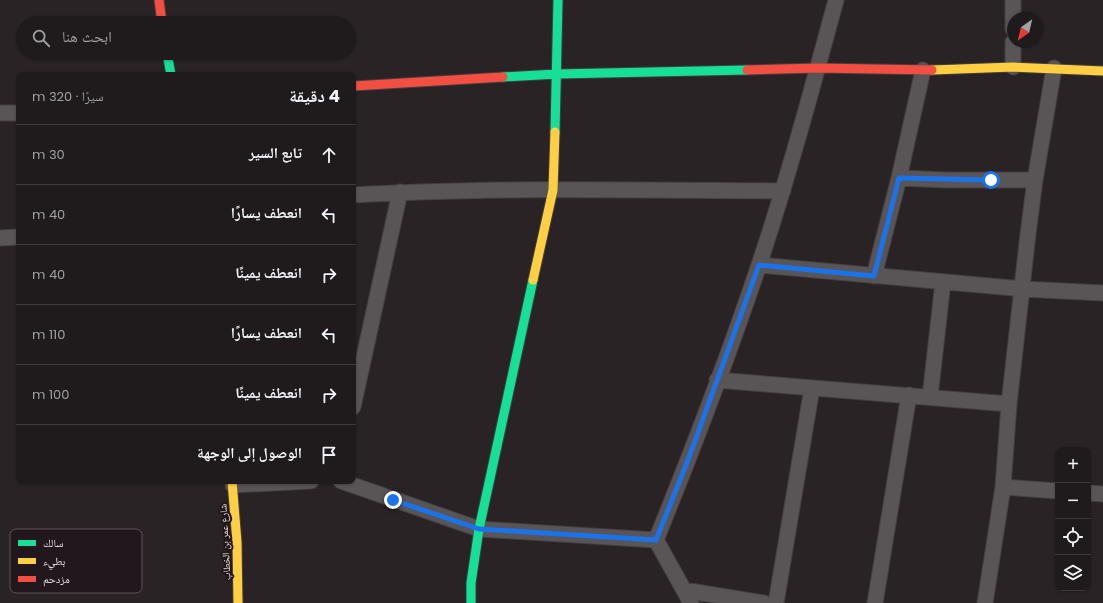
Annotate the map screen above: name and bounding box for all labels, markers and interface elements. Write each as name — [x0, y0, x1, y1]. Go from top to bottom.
north arrow — [1007, 12, 1043, 48]
search box — [16, 16, 356, 60]
text: ابحث هنا — [62, 26, 112, 47]
icon: search — [30, 27, 52, 49]
text: 4 دقيقة — [289, 84, 340, 108]
text: سيرًا · 320 m — [32, 87, 103, 106]
text: تابع السير — [249, 142, 302, 163]
icon: ahead — [318, 144, 340, 166]
text: 30 m — [32, 145, 65, 164]
route start — [982, 171, 1000, 189]
text: انعطف يسارًا — [231, 202, 302, 223]
icon: left — [318, 204, 340, 226]
text: 40 m — [32, 205, 65, 224]
text: انعطف يمينًا — [235, 262, 302, 283]
icon: right — [318, 264, 340, 286]
text: 40 m — [32, 265, 65, 284]
text: انعطف يسارًا — [231, 322, 302, 343]
icon: left — [318, 324, 340, 346]
text: 110 m — [32, 325, 65, 344]
text: انعطف يمينًا — [235, 382, 302, 403]
icon: right — [318, 384, 340, 406]
text: 100 m — [32, 385, 69, 404]
text: الوصول إلى الوجهة — [197, 442, 302, 463]
icon: arrive — [318, 444, 340, 466]
map controls — [1055, 447, 1091, 591]
button: + — [1055, 447, 1091, 483]
button: − — [1055, 483, 1091, 519]
route end — [384, 491, 402, 509]
street label: شارع عمر بن الخطاب — [215, 503, 234, 581]
button: locate — [1055, 519, 1091, 555]
legend — [10, 529, 142, 593]
text: سالك — [43, 535, 63, 551]
text: بطيء — [43, 553, 65, 570]
button: layers — [1055, 555, 1091, 591]
text: مزدحم — [43, 571, 70, 587]

